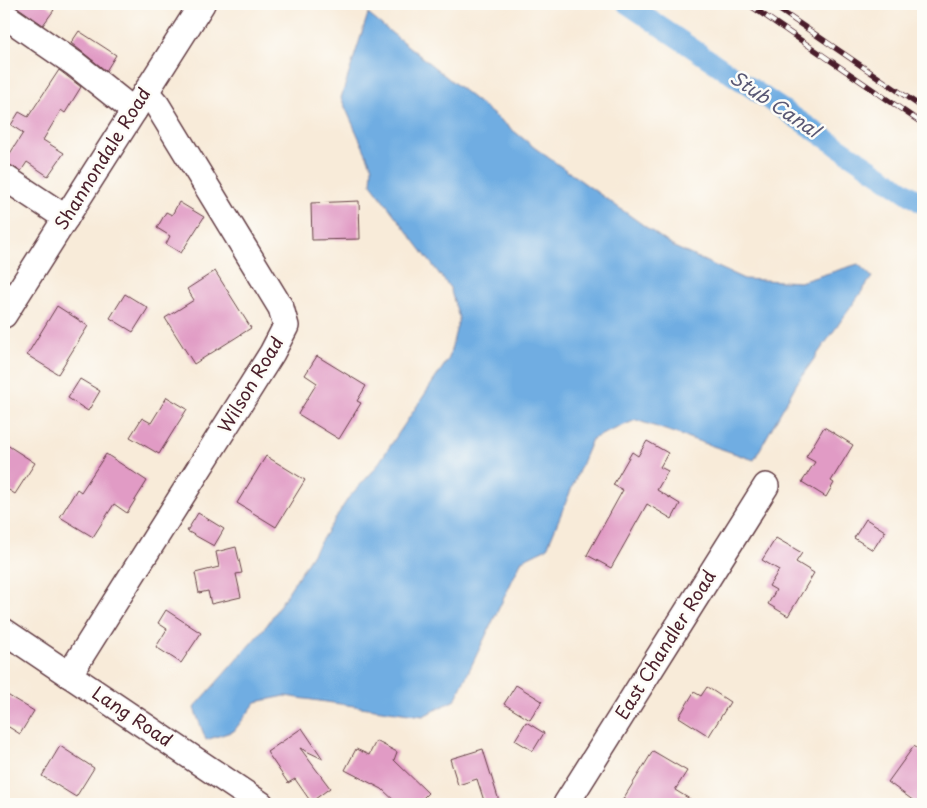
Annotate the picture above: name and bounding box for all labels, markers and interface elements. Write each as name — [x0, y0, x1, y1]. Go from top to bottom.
water label: Stub Canal — [725, 63, 828, 145]
street label: Shannondale Road — [47, 82, 156, 235]
street label: Wilson Road — [210, 331, 289, 438]
street label: East Chandler Road — [608, 564, 722, 724]
street label: Lang Road — [87, 679, 178, 753]

